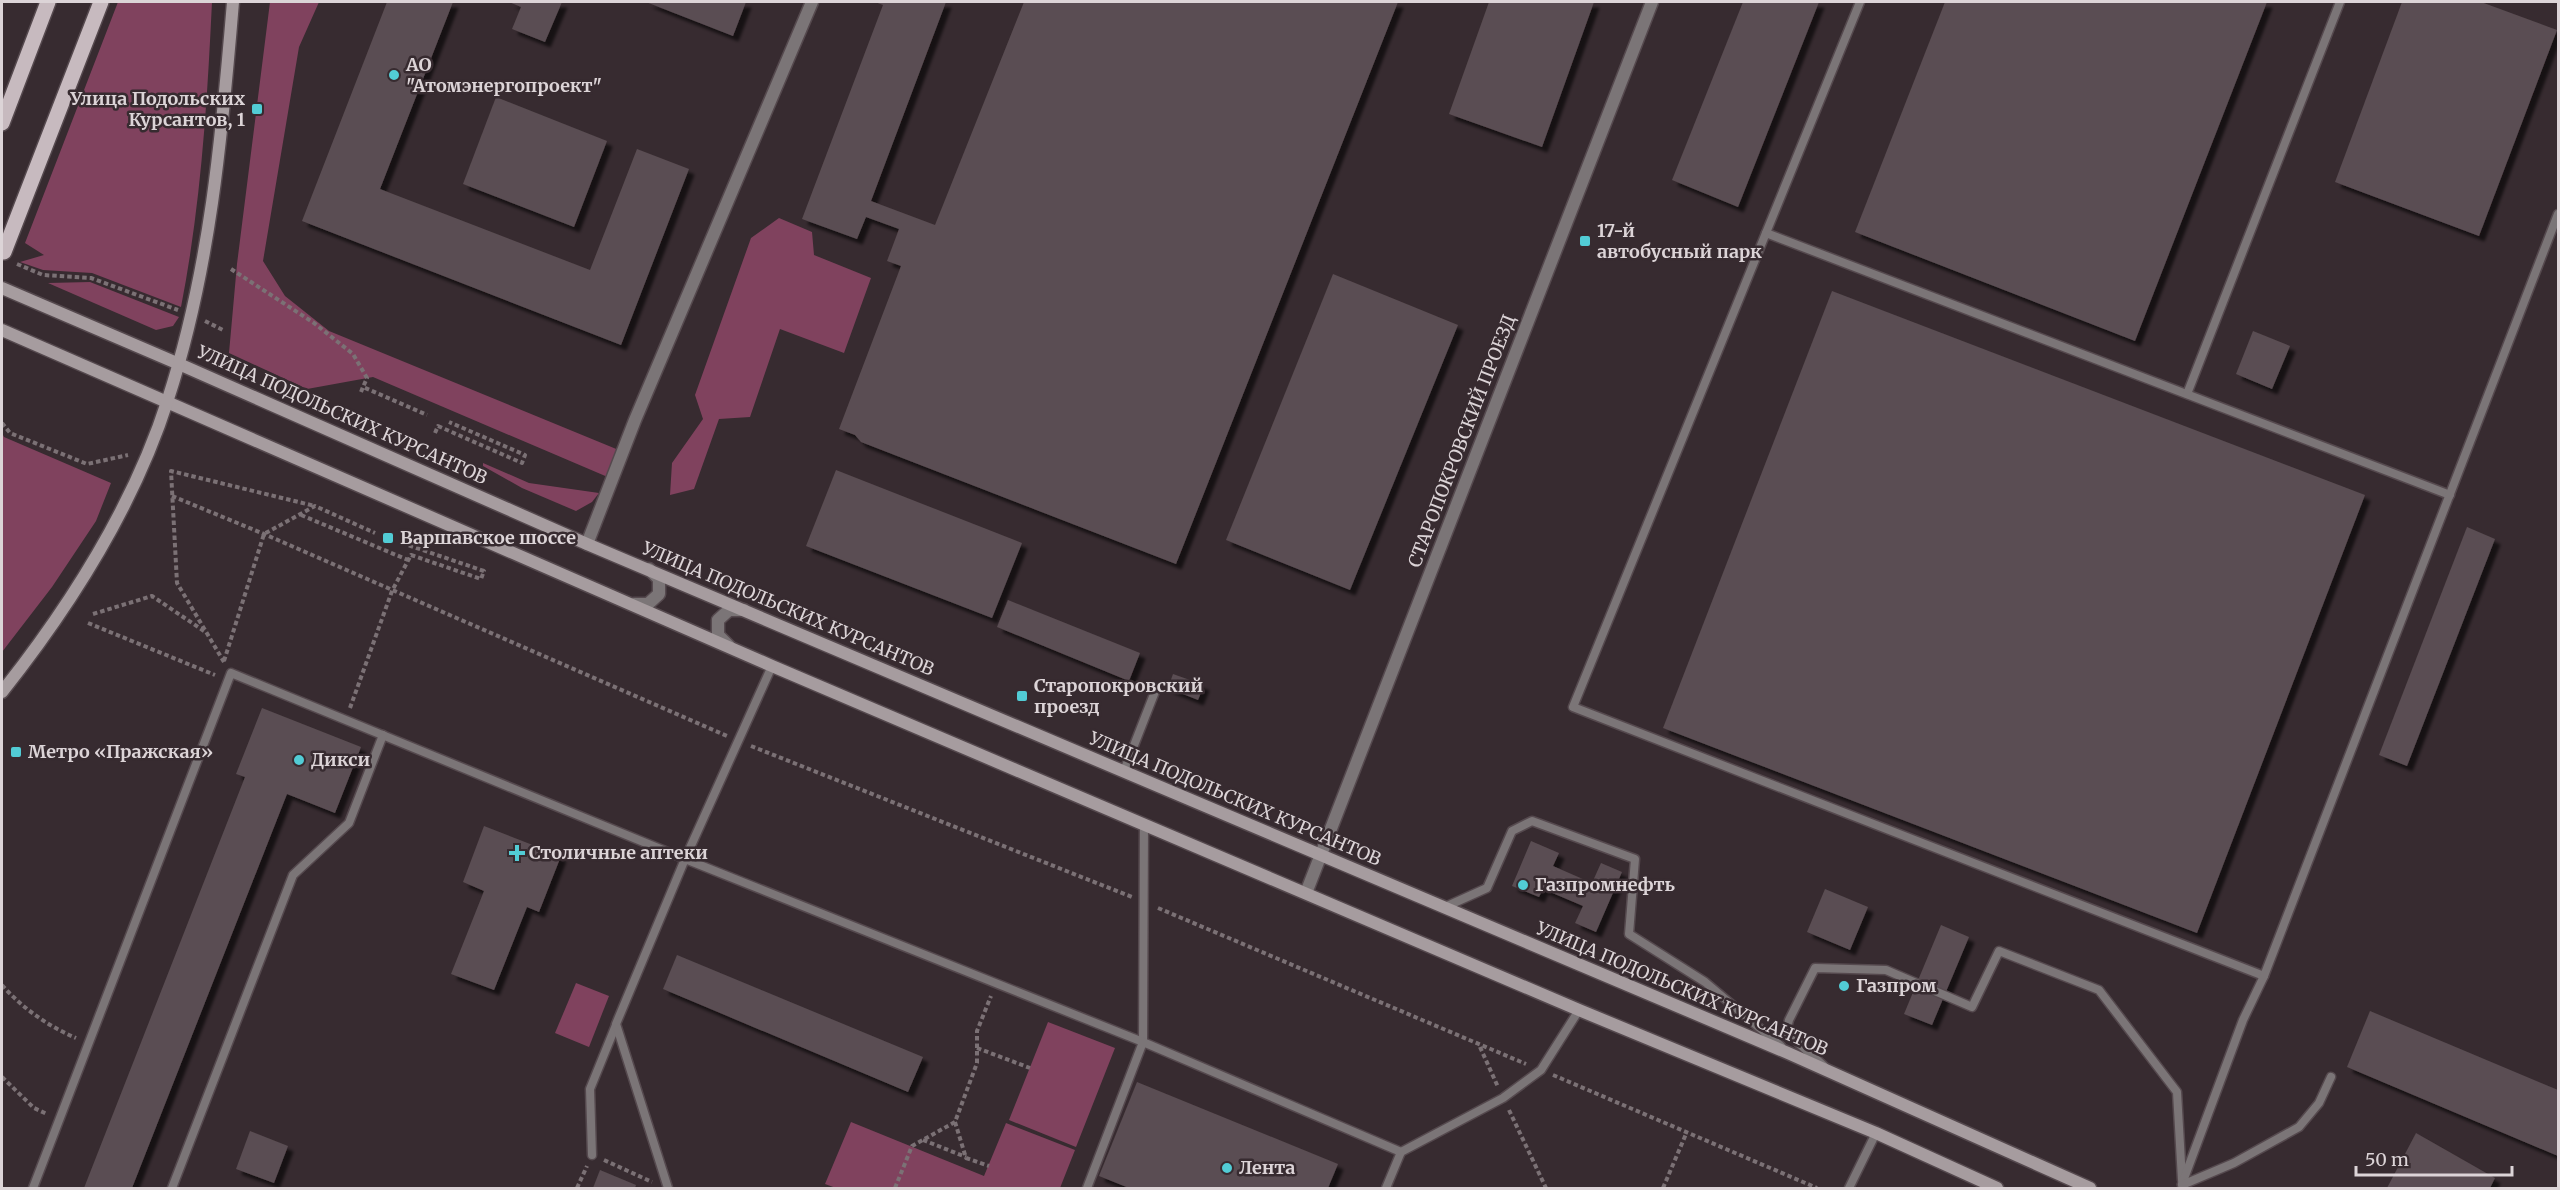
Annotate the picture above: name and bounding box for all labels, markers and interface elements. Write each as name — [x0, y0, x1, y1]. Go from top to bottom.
place label: АО "Атомэнергопроект" — [405, 53, 602, 97]
marker: АО "Атомэнергопроект" — [387, 68, 401, 82]
place label: Улица Подольских Курсантов, 1 — [70, 87, 245, 131]
marker: Улица Подольских Курсантов, 1 — [250, 102, 264, 116]
place label: 17-й автобусный парк — [1597, 219, 1762, 263]
marker: 17-й автобусный парк — [1578, 234, 1592, 248]
street label: СТАРОПОКРОВСКИЙ ПРОЕЗД — [1403, 311, 1520, 570]
street label: УЛИЦА ПОДОЛЬСКИХ КУРСАНТОВ — [193, 340, 491, 489]
place label: Варшавское шоссе — [400, 526, 576, 549]
marker: Варшавское шоссе — [381, 531, 395, 545]
street label: УЛИЦА ПОДОЛЬСКИХ КУРСАНТОВ — [638, 536, 938, 681]
place label: Старопокровский проезд — [1034, 674, 1203, 718]
marker: Старопокровский проезд — [1015, 689, 1029, 703]
street label: УЛИЦА ПОДОЛЬСКИХ КУРСАНТОВ — [1085, 726, 1385, 871]
place label: Метро «Пражская» — [28, 740, 213, 763]
marker: Метро «Пражская» — [9, 745, 23, 759]
place label: Дикси — [311, 748, 370, 771]
marker: Дикси — [292, 753, 306, 767]
place label: Столичные аптеки — [529, 841, 708, 864]
marker: Столичные аптеки — [510, 846, 524, 860]
place label: Газпромнефть — [1535, 873, 1676, 896]
marker: Газпромнефть — [1516, 878, 1530, 892]
street label: УЛИЦА ПОДОЛЬСКИХ КУРСАНТОВ — [1532, 916, 1832, 1061]
place label: Газпром — [1856, 974, 1936, 997]
marker: Газпром — [1837, 979, 1851, 993]
scale bar — [2356, 1139, 2512, 1177]
text: 50 m — [2365, 1148, 2409, 1171]
place label: Лента — [1239, 1156, 1295, 1179]
marker: Лента — [1220, 1161, 1234, 1175]

